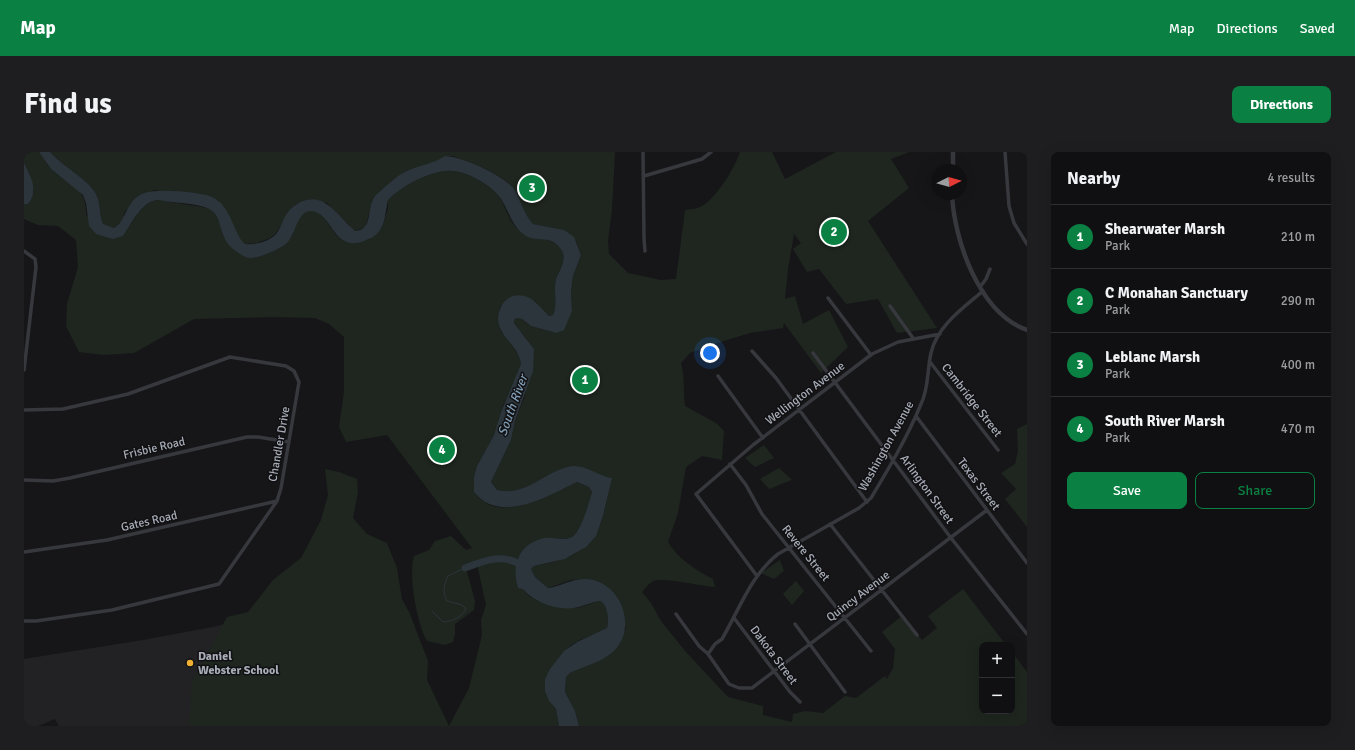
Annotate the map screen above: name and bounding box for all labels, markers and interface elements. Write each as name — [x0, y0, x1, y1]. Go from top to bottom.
text: Map — [20, 16, 56, 40]
text: Map — [1169, 20, 1195, 37]
text: Directions — [1217, 20, 1278, 37]
text: Saved — [1300, 20, 1335, 37]
button: Directions — [1232, 86, 1331, 123]
text: Find us — [24, 87, 112, 121]
north arrow — [931, 164, 967, 200]
text: Nearby — [1067, 168, 1120, 189]
text: 4 results — [1267, 170, 1315, 186]
pin: 3 — [519, 173, 545, 203]
pin: 2 — [821, 217, 847, 247]
text: Shearwater Marsh — [1105, 220, 1225, 238]
text: 1 — [1076, 229, 1084, 245]
text: 210 m — [1281, 229, 1315, 245]
text: Park — [1105, 238, 1130, 254]
text: C Monahan Sanctuary — [1105, 284, 1248, 302]
text: 2 — [1076, 293, 1084, 309]
text: 290 m — [1281, 293, 1315, 309]
text: Park — [1105, 302, 1130, 318]
your location — [700, 343, 720, 363]
text: Leblanc Marsh — [1105, 348, 1200, 366]
text: 3 — [1076, 357, 1084, 373]
text: 400 m — [1281, 357, 1315, 373]
street label: Wellington Avenue — [763, 359, 848, 428]
street label: Cambridge Street — [938, 360, 1005, 440]
pin: 1 — [572, 365, 598, 395]
text: Park — [1105, 366, 1130, 382]
water label: South River — [495, 371, 532, 438]
street label: Washington Avenue — [855, 399, 917, 494]
street label: Chandler Drive — [266, 405, 293, 483]
text: South River Marsh — [1105, 412, 1225, 430]
text: 4 — [1076, 421, 1084, 437]
text: 470 m — [1281, 421, 1315, 437]
text: Park — [1105, 430, 1130, 446]
street label: Frisbie Road — [122, 434, 187, 463]
pin: 4 — [429, 435, 455, 465]
street label: Arlington Street — [896, 452, 957, 527]
street label: Texas Street — [954, 455, 1003, 513]
button: Save — [1067, 472, 1187, 509]
button: Share — [1195, 472, 1315, 509]
street label: Gates Road — [119, 508, 179, 535]
street label: Revere Street — [778, 522, 833, 585]
street label: Quincy Avenue — [824, 568, 893, 625]
street label: Dakota Street — [747, 623, 801, 688]
map controls — [979, 642, 1015, 714]
button: + — [979, 642, 1015, 678]
place label: Daniel Webster School — [198, 649, 279, 678]
marker: Daniel Webster School — [185, 658, 195, 668]
button: − — [979, 678, 1015, 714]

